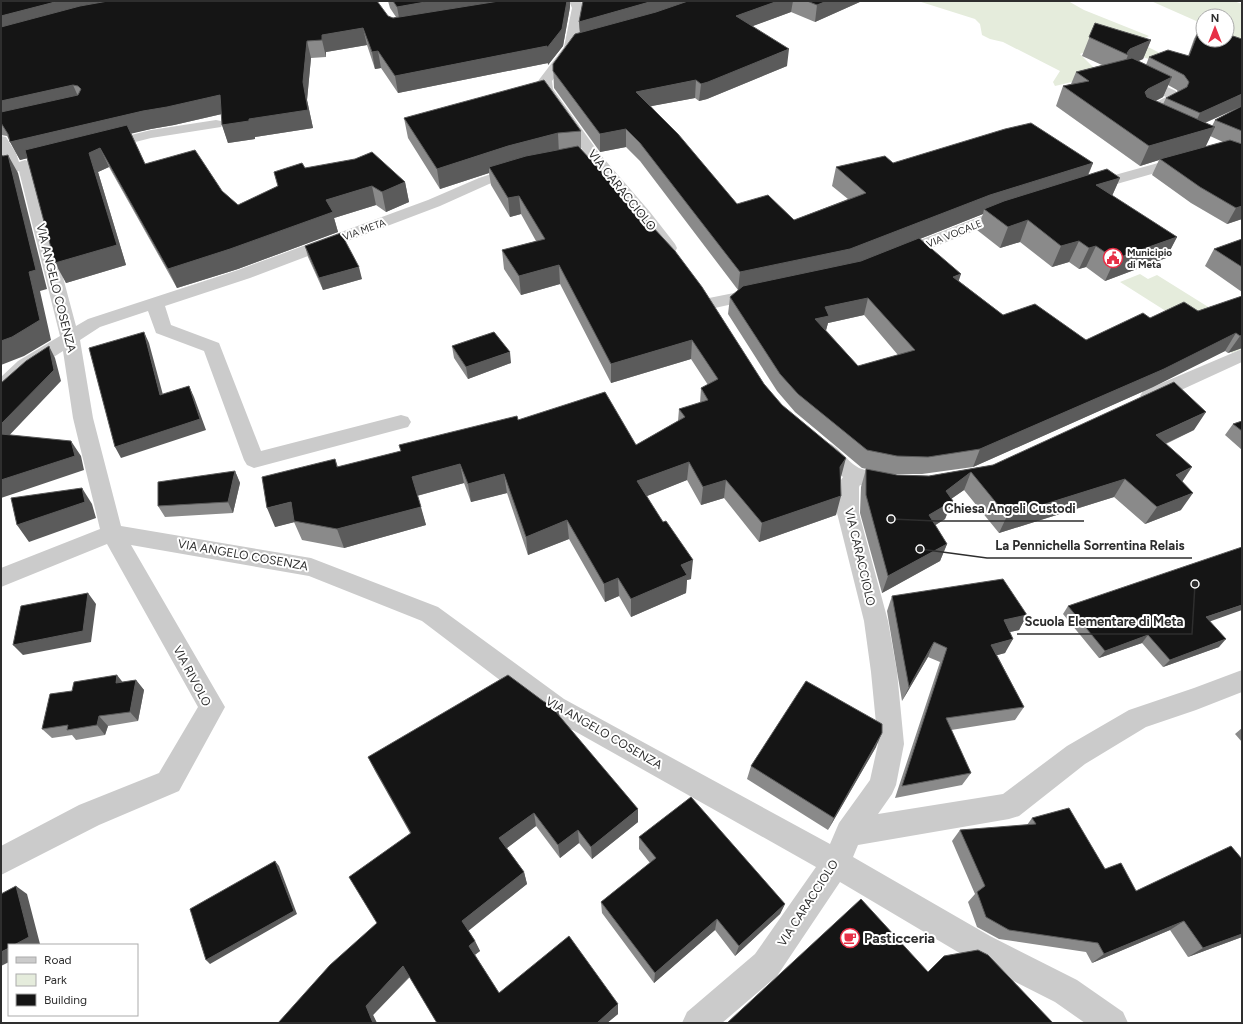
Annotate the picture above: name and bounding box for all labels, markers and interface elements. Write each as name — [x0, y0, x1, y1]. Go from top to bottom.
north arrow — [1195, 8, 1235, 48]
text: N — [1211, 12, 1219, 25]
street label: VIA CARACCIOLO — [585, 147, 659, 233]
street label: VIA META — [341, 216, 388, 243]
street label: VIA VOCALE — [925, 216, 984, 250]
street label: VIA ANGELO COSENZA — [33, 222, 79, 354]
place label: Municipio di Meta — [1127, 246, 1172, 271]
public building icon: Municipio di Meta — [1102, 247, 1124, 269]
callout: Chiesa Angeli Custodi — [936, 496, 1084, 521]
text: Chiesa Angeli Custodi — [944, 501, 1076, 516]
street label: VIA CARACCIOLO — [842, 507, 878, 607]
callout: La Pennichella Sorrentina Relais — [987, 533, 1192, 558]
street label: VIA ANGELO COSENZA — [177, 537, 309, 573]
text: La Pennichella Sorrentina Relais — [995, 538, 1185, 553]
callout: Scuola Elementare di Meta — [1017, 609, 1192, 634]
text: Scuola Elementare di Meta — [1024, 614, 1184, 629]
street label: VIA RIVOLO — [170, 643, 214, 709]
street label: VIA ANGELO COSENZA — [543, 694, 665, 772]
street label: VIA CARACCIOLO — [775, 857, 841, 949]
cafe icon: Pasticceria — [839, 927, 861, 949]
place label: Pasticceria — [864, 930, 935, 947]
legend — [8, 944, 138, 1016]
text: Road — [44, 953, 72, 967]
text: Park — [44, 973, 67, 987]
text: Building — [44, 993, 87, 1007]

